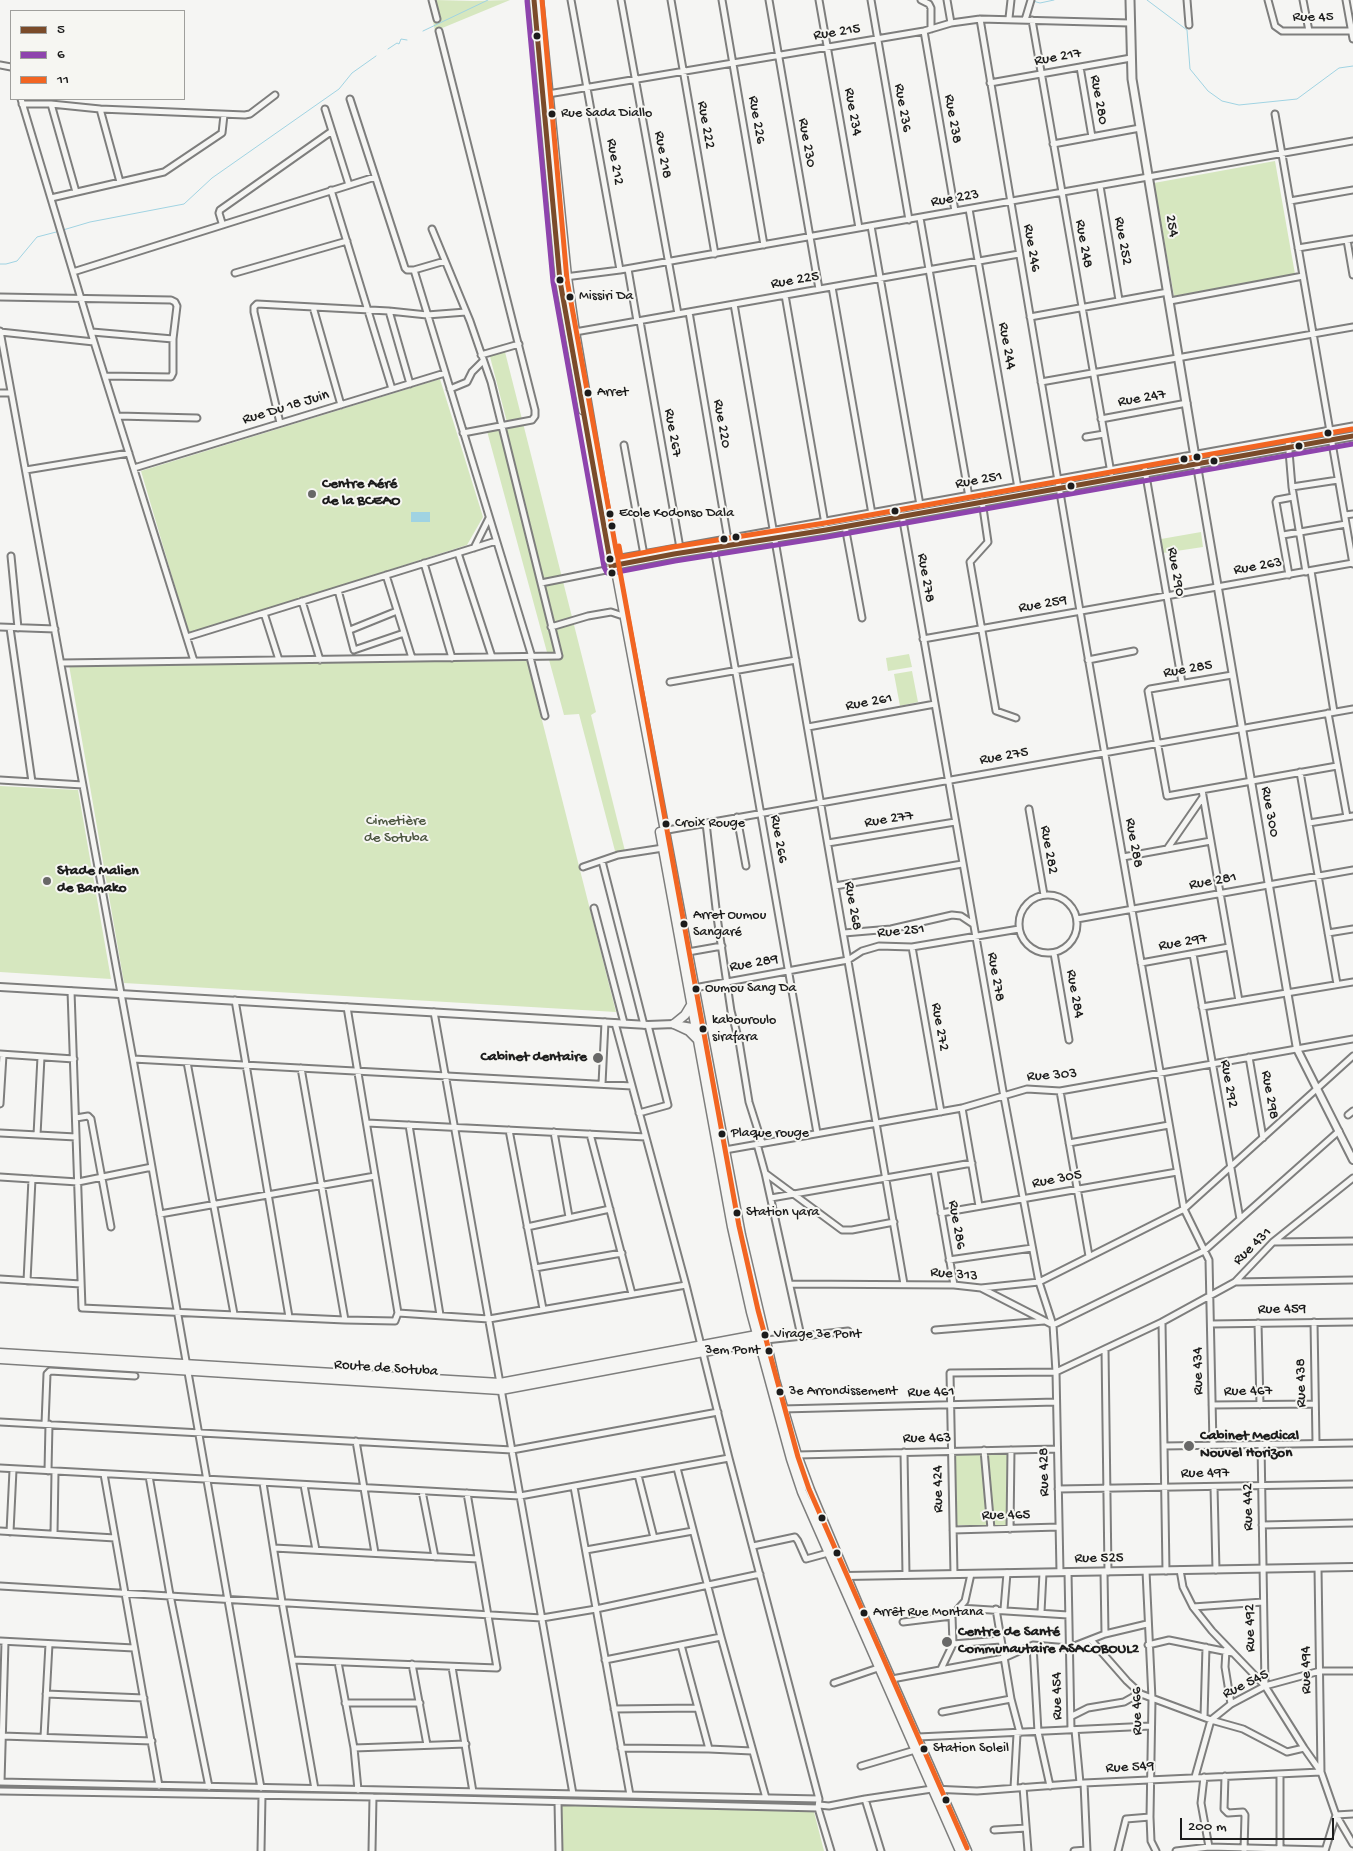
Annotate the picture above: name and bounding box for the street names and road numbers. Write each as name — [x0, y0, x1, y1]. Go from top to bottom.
street label: Rue 45 — [1292, 9, 1334, 27]
street label: Rue 215 — [812, 20, 862, 46]
street label: Rue 217 — [1033, 45, 1083, 71]
street label: Rue 280 — [1085, 74, 1111, 126]
street label: Rue 236 — [889, 82, 915, 134]
street label: Rue 234 — [839, 87, 865, 137]
street label: Rue 238 — [939, 93, 965, 145]
street label: Rue 226 — [743, 95, 769, 145]
street label: Rue 222 — [692, 100, 718, 150]
street label: Rue 230 — [793, 117, 819, 169]
street label: Rue 218 — [649, 130, 675, 180]
street label: Rue 212 — [601, 137, 627, 187]
street label: Rue 223 — [929, 186, 981, 212]
street label: 254 — [1160, 213, 1182, 239]
street label: Rue 252 — [1109, 215, 1135, 267]
street label: Rue 248 — [1070, 218, 1096, 270]
street label: Rue 246 — [1018, 223, 1044, 273]
street label: Rue 225 — [769, 268, 821, 294]
street label: Rue 244 — [993, 321, 1019, 371]
street label: Rue Du 18 Juin — [240, 386, 332, 430]
street label: Rue 247 — [1117, 386, 1167, 412]
street label: Rue 220 — [708, 398, 734, 450]
street label: Rue 267 — [659, 407, 685, 459]
street label: Rue 251 — [954, 468, 1004, 494]
street label: Rue 290 — [1162, 546, 1188, 598]
street label: Rue 278 — [912, 552, 938, 604]
street label: Rue 263 — [1232, 554, 1284, 580]
street label: Rue 259 — [1017, 592, 1069, 618]
street label: Rue 285 — [1162, 657, 1214, 683]
street label: Rue 261 — [844, 690, 894, 716]
street label: Rue 275 — [978, 744, 1030, 770]
street label: Rue 300 — [1256, 785, 1282, 839]
street label: Rue 277 — [863, 807, 915, 833]
street label: Rue 266 — [765, 813, 791, 865]
street label: Rue 288 — [1120, 817, 1146, 869]
street label: Rue 282 — [1035, 824, 1061, 876]
street label: Rue 281 — [1188, 869, 1238, 895]
street label: Rue 268 — [839, 880, 865, 932]
street label: Rue 251 — [877, 921, 925, 943]
street label: Rue 297 — [1157, 930, 1209, 956]
street label: Rue 289 — [728, 951, 780, 977]
street label: Rue 278 — [982, 951, 1008, 1003]
street label: Rue 284 — [1061, 968, 1087, 1020]
street label: Rue 272 — [926, 1001, 952, 1053]
street label: Rue 292 — [1215, 1059, 1241, 1109]
street label: Rue 303 — [1026, 1065, 1078, 1087]
street label: Rue 298 — [1256, 1069, 1282, 1121]
street label: Rue 305 — [1031, 1166, 1083, 1194]
street label: Rue 286 — [943, 1199, 969, 1251]
street label: Rue 431 — [1230, 1224, 1276, 1270]
street label: Rue 313 — [929, 1264, 979, 1286]
street label: Rue 459 — [1258, 1301, 1306, 1319]
street label: Rue 434 — [1190, 1347, 1208, 1395]
street label: Route de Sotuba — [333, 1356, 439, 1382]
street label: Rue 438 — [1293, 1358, 1311, 1408]
street label: Rue 467 — [1224, 1383, 1272, 1401]
street label: Rue 461 — [907, 1384, 955, 1402]
street label: Rue 463 — [903, 1430, 951, 1448]
street label: Rue 428 — [1036, 1447, 1054, 1497]
street label: Rue 424 — [930, 1465, 948, 1513]
street label: Rue 497 — [1181, 1465, 1229, 1483]
street label: Rue 442 — [1240, 1483, 1258, 1531]
street label: Rue 465 — [981, 1507, 1031, 1525]
street label: Rue 525 — [1074, 1550, 1124, 1568]
street label: Rue 492 — [1242, 1604, 1260, 1652]
street label: Rue 494 — [1298, 1646, 1316, 1694]
street label: Rue 545 — [1220, 1666, 1272, 1704]
street label: Rue 454 — [1049, 1672, 1067, 1720]
street label: Rue 466 — [1129, 1687, 1147, 1735]
street label: Rue 549 — [1105, 1758, 1155, 1778]

